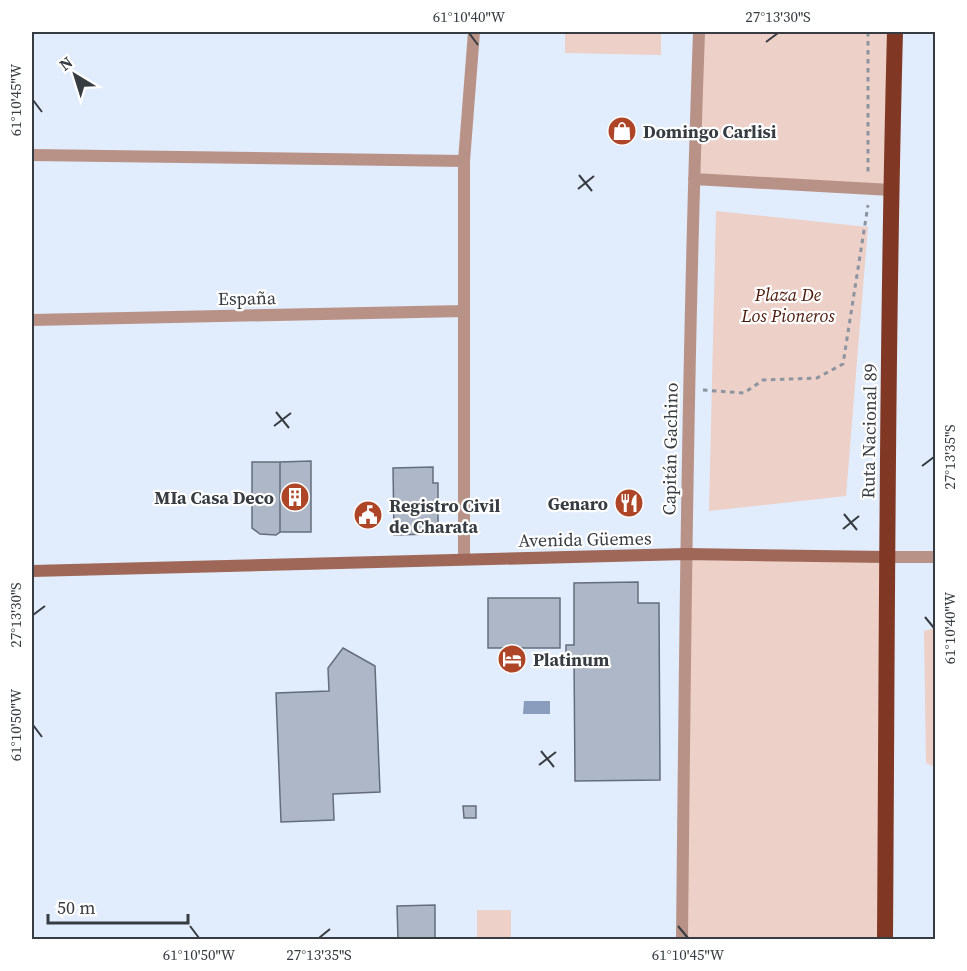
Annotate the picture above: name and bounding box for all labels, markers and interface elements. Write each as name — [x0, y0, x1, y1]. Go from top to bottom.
text: 61°10'40"W — [433, 6, 506, 27]
text: 27°13'30"S — [745, 6, 811, 27]
north arrow — [45, 45, 105, 105]
text: N — [54, 51, 77, 75]
text: 61°10'45"W — [5, 63, 26, 136]
shop icon: Domingo Carlisi — [606, 115, 638, 147]
place label: Domingo Carlisi — [643, 119, 777, 144]
park label: Plaza De Los Pioneros — [740, 282, 835, 328]
street label: España — [218, 285, 277, 311]
street label: Ruta Nacional 89 — [855, 363, 883, 499]
street label: Capitán Gachino — [656, 382, 684, 516]
text: 27°13'35"S — [939, 424, 960, 490]
building icon: MIa Casa Deco — [279, 481, 311, 513]
place label: MIa Casa Deco — [154, 485, 274, 510]
restaurant icon: Genaro — [613, 487, 645, 519]
place label: Genaro — [548, 491, 608, 516]
place label: Registro Civil de Charata — [389, 493, 500, 539]
public building icon: Registro Civil de Charata — [352, 499, 384, 531]
street label: Avenida Güemes — [518, 525, 652, 553]
text: 27°13'30"S — [5, 582, 26, 648]
text: 61°10'40"W — [939, 591, 960, 664]
hotel icon: Platinum — [496, 643, 528, 675]
place label: Platinum — [533, 647, 609, 672]
text: 61°10'50"W — [5, 688, 26, 761]
scale bar — [48, 887, 188, 925]
text: 50 m — [57, 895, 95, 920]
text: 61°10'50"W — [163, 944, 236, 965]
text: 27°13'35"S — [286, 944, 352, 965]
text: 61°10'45"W — [652, 944, 725, 965]

